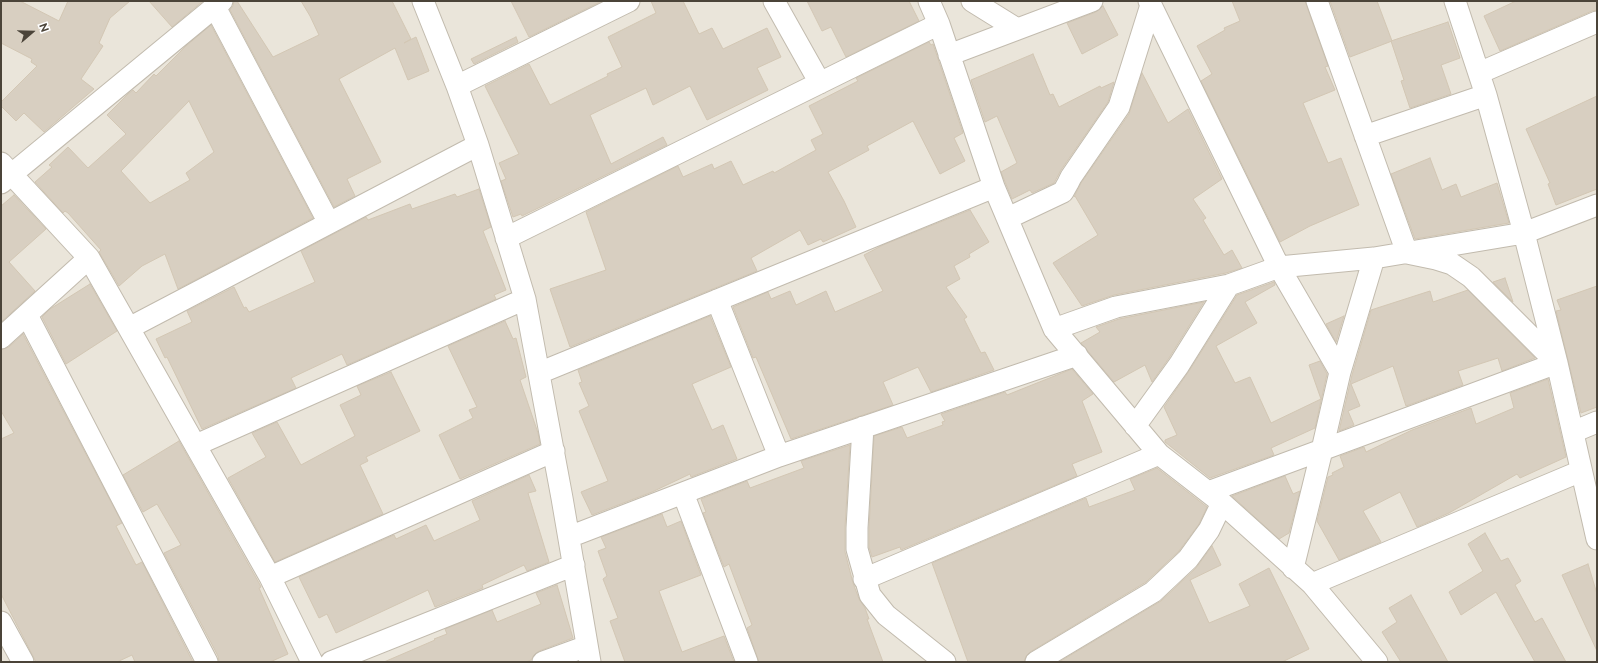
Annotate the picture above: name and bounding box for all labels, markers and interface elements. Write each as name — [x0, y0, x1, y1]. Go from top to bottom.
north arrow — [12, 12, 52, 52]
text: N — [36, 22, 51, 34]

